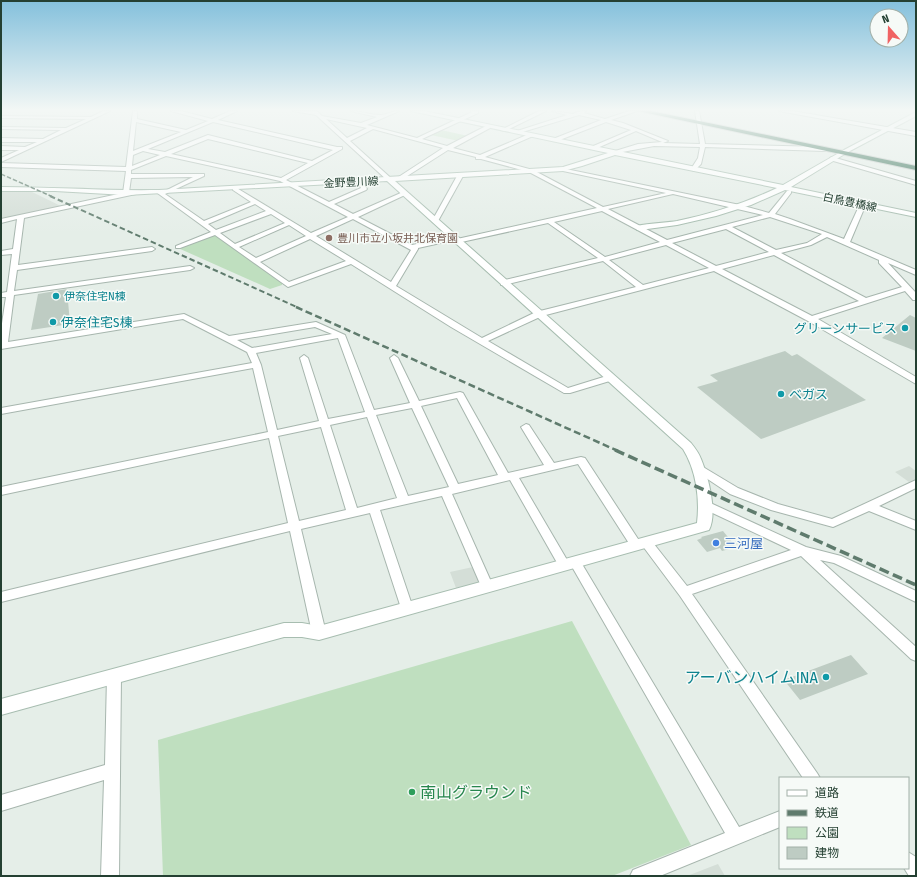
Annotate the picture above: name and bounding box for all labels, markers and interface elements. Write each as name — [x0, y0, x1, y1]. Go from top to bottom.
north arrow — [869, 8, 909, 48]
text: N — [880, 12, 891, 26]
street label: 金野豊川線 — [323, 175, 379, 190]
street label: 白鳥豊橋線 — [822, 190, 878, 215]
place label: 豊川市立小坂井北保育園 — [337, 232, 458, 245]
marker: 豊川市立小坂井北保育園 — [324, 233, 334, 243]
place label: 伊奈住宅N棟 — [64, 290, 126, 303]
marker: 伊奈住宅N棟 — [51, 291, 61, 301]
place label: 伊奈住宅S棟 — [61, 315, 132, 330]
marker: 伊奈住宅S棟 — [48, 317, 58, 327]
place label: グリーンサービス — [794, 321, 897, 336]
marker: グリーンサービス — [900, 323, 910, 333]
place label: ベガス — [789, 387, 828, 402]
marker: ベガス — [776, 389, 786, 399]
place label: 三河屋 — [724, 536, 763, 551]
marker: 三河屋 — [711, 538, 721, 548]
place label: アーバンハイムINA — [685, 668, 819, 687]
marker: アーバンハイムINA — [821, 672, 831, 682]
legend — [779, 777, 909, 869]
place label: 南山グラウンド — [420, 783, 532, 802]
text: 道路 — [815, 786, 839, 800]
marker: 南山グラウンド — [407, 787, 417, 797]
text: 鉄道 — [815, 806, 839, 820]
text: 公園 — [815, 826, 839, 840]
text: 建物 — [815, 846, 839, 860]

